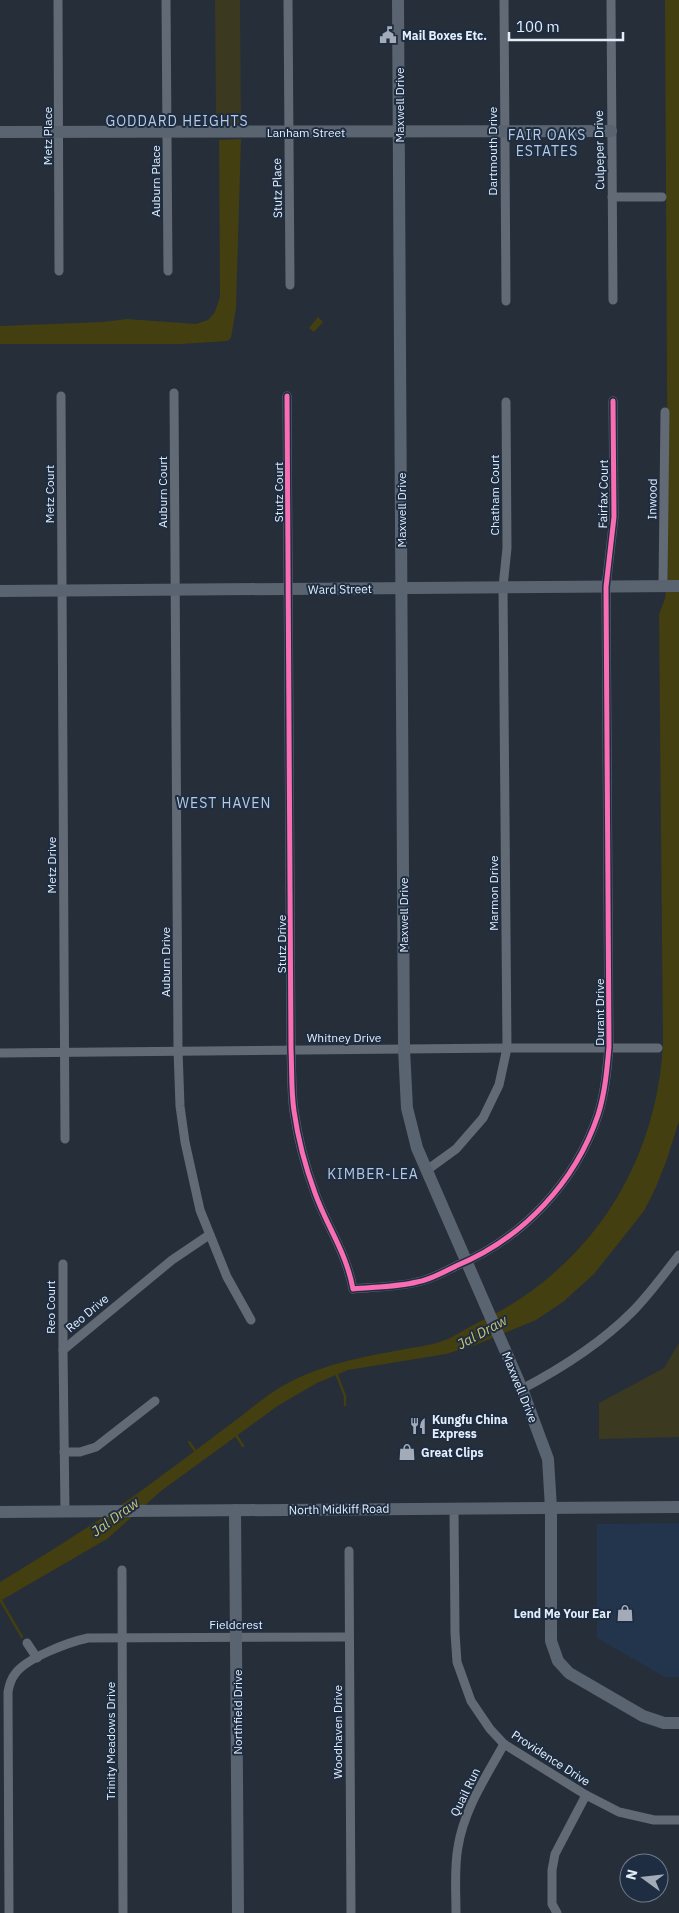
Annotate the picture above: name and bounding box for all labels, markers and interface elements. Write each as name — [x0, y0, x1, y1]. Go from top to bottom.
scale bar — [509, 10, 623, 42]
text: 100 m — [516, 17, 560, 36]
public building icon: Mail Boxes Etc. — [378, 25, 398, 45]
place label: Mail Boxes Etc. — [402, 28, 487, 43]
street label: Maxwell Drive — [392, 67, 407, 143]
street label: Metz Place — [40, 106, 55, 165]
street label: Dartmouth Drive — [485, 106, 500, 195]
street label: Culpeper Drive — [591, 110, 607, 190]
district label: GODDARD HEIGHTS — [105, 112, 249, 130]
street label: Lanham Street — [267, 125, 345, 140]
district label: FAIR OAKS ESTATES — [508, 126, 586, 160]
street label: Auburn Place — [148, 145, 163, 217]
street label: Stutz Place — [269, 157, 285, 218]
street label: Chatham Court — [487, 454, 502, 536]
street label: Auburn Court — [155, 456, 170, 528]
street label: Fairfax Court — [595, 459, 611, 529]
street label: Stutz Court — [271, 462, 286, 522]
street label: Metz Court — [42, 465, 57, 523]
street label: Maxwell Drive — [394, 472, 409, 548]
street label: Inwood — [644, 478, 660, 520]
street label: Ward Street — [308, 581, 372, 597]
district label: WEST HAVEN — [177, 794, 271, 812]
street label: Metz Drive — [44, 836, 59, 893]
street label: Marmon Drive — [486, 855, 501, 931]
street label: Maxwell Drive — [396, 877, 411, 953]
street label: Stutz Drive — [274, 914, 289, 973]
street label: Auburn Drive — [158, 927, 173, 997]
street label: Durant Drive — [592, 978, 607, 1046]
street label: Whitney Drive — [307, 1030, 382, 1045]
district label: KIMBER-LEA — [327, 1165, 419, 1183]
street label: Reo Court — [43, 1280, 58, 1334]
street label: Reo Drive — [62, 1290, 112, 1335]
water label: Jal Draw — [454, 1311, 511, 1353]
street label: Maxwell Drive — [499, 1349, 541, 1425]
place label: Kungfu China Express — [432, 1412, 508, 1441]
restaurant icon: Kungfu China Express — [408, 1416, 428, 1436]
shop icon: Great Clips — [397, 1442, 417, 1462]
place label: Great Clips — [421, 1445, 484, 1460]
water label: Jal Draw — [88, 1493, 143, 1540]
street label: North Midkiff Road — [289, 1501, 389, 1517]
shop icon: Lend Me Your Ear — [615, 1603, 635, 1623]
place label: Lend Me Your Ear — [514, 1606, 611, 1621]
street label: Fieldcrest — [209, 1617, 263, 1632]
street label: Northfield Drive — [230, 1669, 245, 1755]
street label: Trinity Meadows Drive — [103, 1681, 118, 1800]
street label: Woodhaven Drive — [330, 1685, 345, 1779]
street label: Providence Drive — [509, 1727, 593, 1789]
street label: Quail Run — [447, 1765, 483, 1819]
north arrow — [619, 1853, 669, 1903]
text: N — [621, 1867, 641, 1882]

